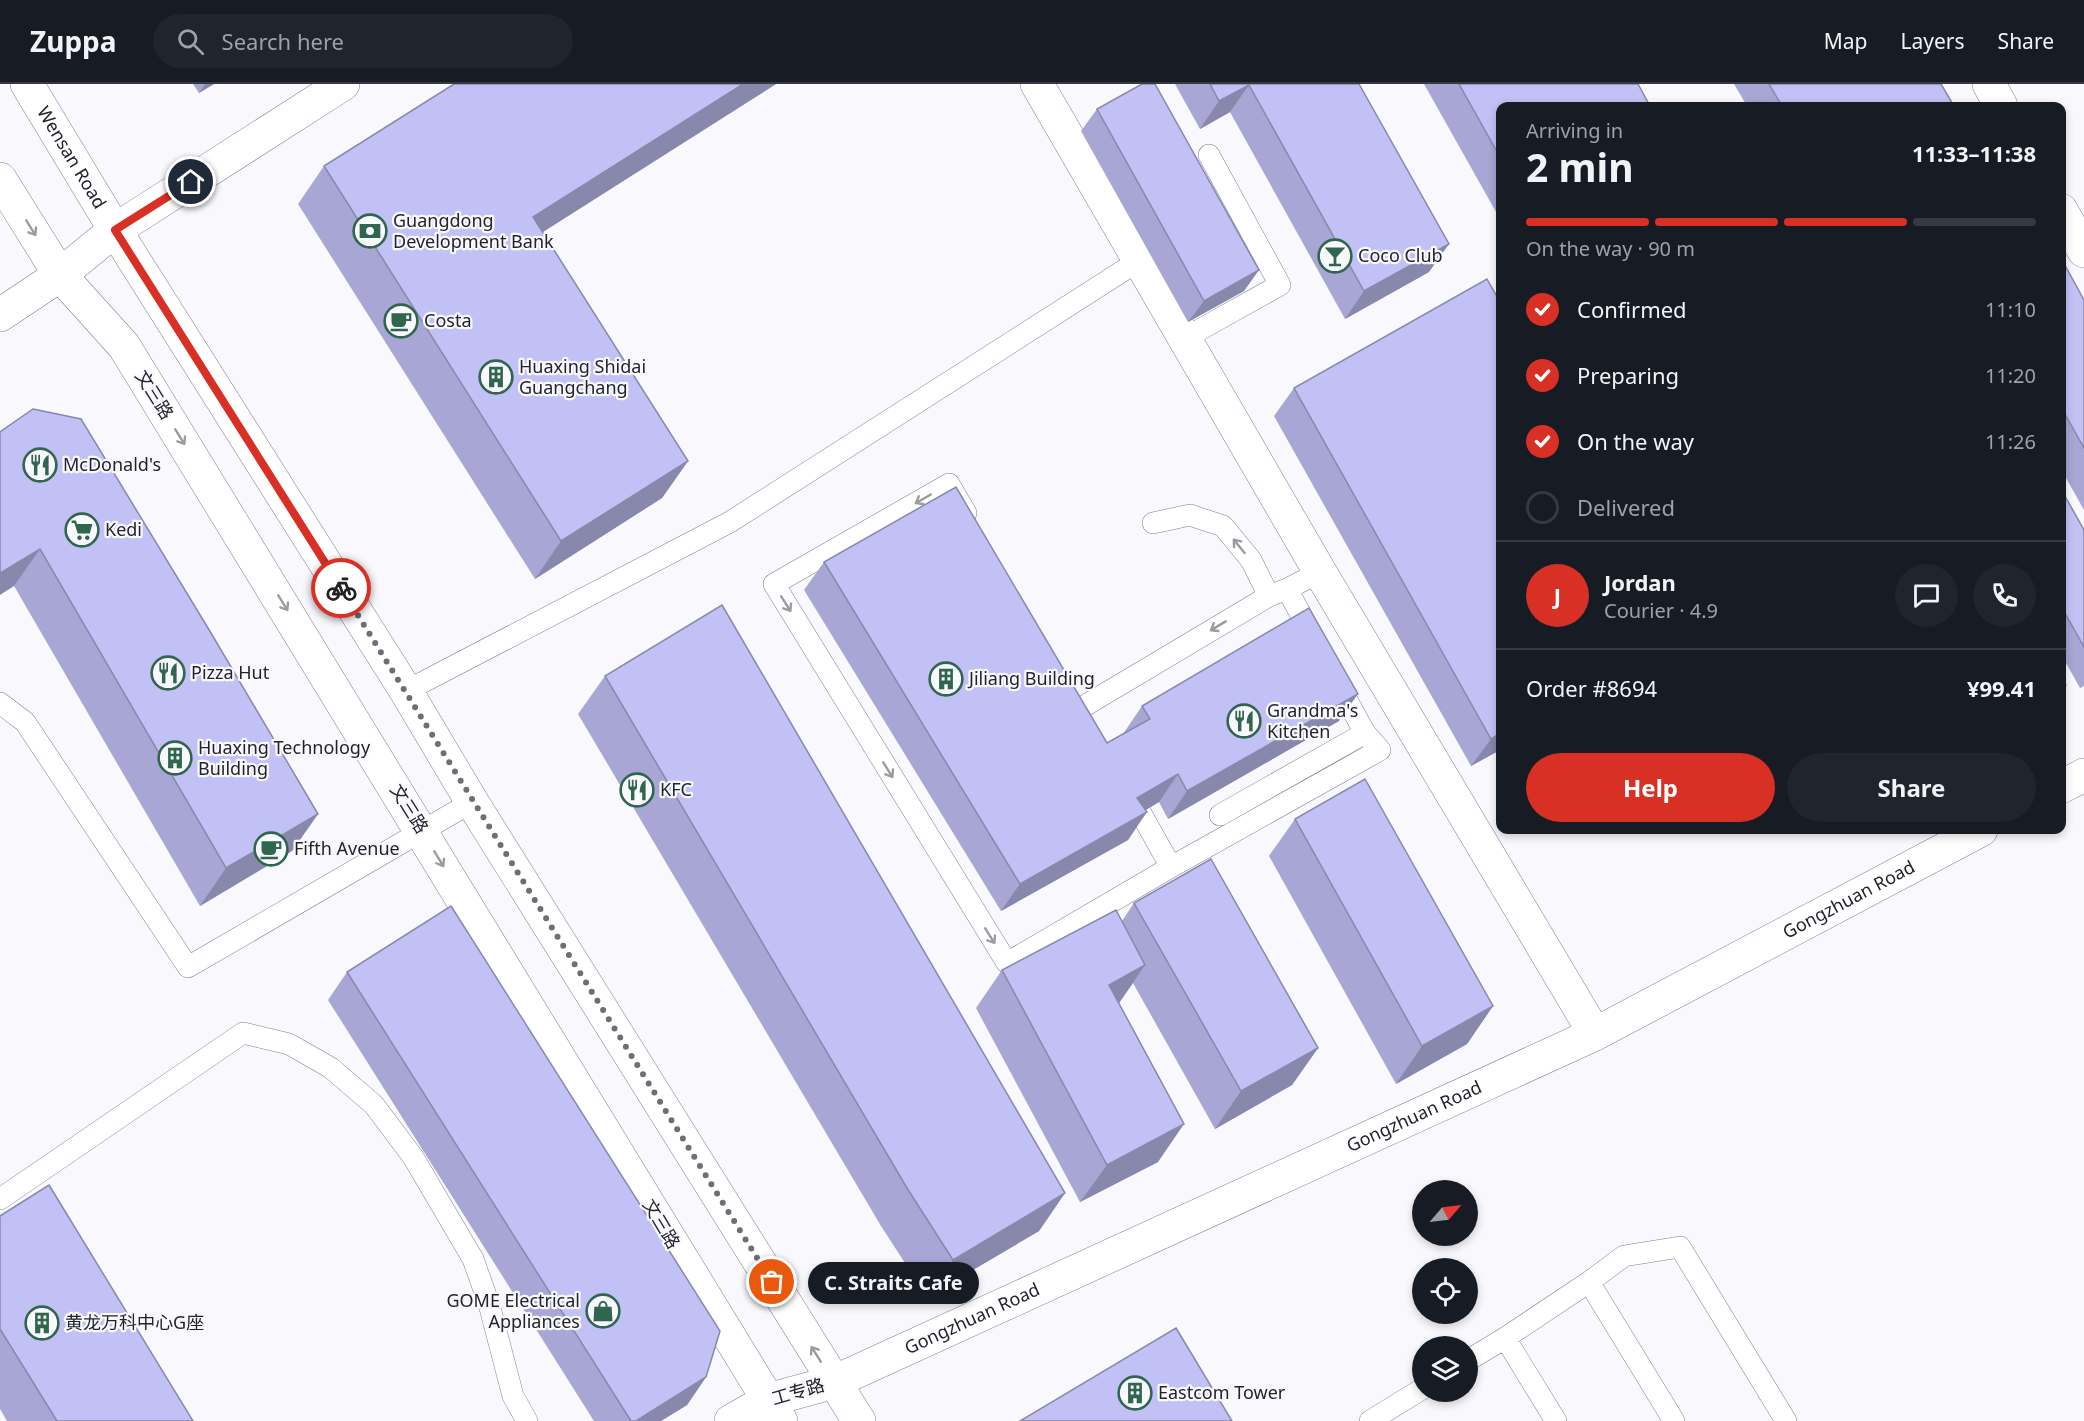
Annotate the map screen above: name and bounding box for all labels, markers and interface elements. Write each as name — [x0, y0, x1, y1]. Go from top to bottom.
search box — [153, 14, 573, 68]
text: Zuppa — [30, 22, 117, 60]
icon: search — [174, 25, 207, 58]
text: Search here — [222, 26, 344, 56]
text: Map — [1824, 27, 1868, 55]
text: Layers — [1901, 27, 1965, 55]
text: Share — [1998, 27, 2054, 55]
street label: Wensan Road — [32, 101, 112, 213]
text: Arriving in — [1526, 117, 1623, 144]
text: 11:33–11:38 — [1912, 138, 2036, 168]
text: 2 min — [1526, 140, 1633, 193]
pin — [165, 156, 216, 207]
icon: home — [174, 165, 207, 198]
place label: Guangdong Development Bank — [393, 208, 554, 253]
bank icon: Guangdong Development Bank — [352, 213, 388, 249]
one-way arrow — [26, 219, 38, 236]
text: On the way · 90 m — [1526, 235, 1695, 262]
bar icon: Coco Club — [1317, 238, 1353, 274]
place label: Coco Club — [1358, 243, 1443, 267]
icon: check — [1526, 293, 1559, 326]
text: Confirmed — [1577, 294, 1687, 324]
text: 11:10 — [1985, 296, 2036, 323]
cafe icon: Costa — [383, 303, 419, 339]
place label: Costa — [424, 308, 471, 332]
place label: Huaxing Shidai Guangchang — [519, 354, 646, 399]
building icon: Huaxing Shidai Guangchang — [478, 359, 514, 395]
icon: check — [1526, 359, 1559, 392]
text: Preparing — [1577, 360, 1679, 390]
text: 11:20 — [1985, 362, 2036, 389]
street label: 文三路 — [130, 365, 179, 424]
icon: check — [1526, 425, 1559, 458]
text: On the way — [1577, 426, 1694, 456]
one-way arrow — [175, 428, 187, 445]
text: 11:26 — [1985, 428, 2036, 455]
restaurant icon: McDonald's — [22, 447, 58, 483]
place label: McDonald's — [63, 452, 161, 476]
text: Delivered — [1577, 492, 1675, 522]
one-way arrow — [915, 493, 932, 505]
supermarket icon: Kedi — [64, 512, 100, 548]
place label: Kedi — [105, 517, 142, 541]
one-way arrow — [1233, 538, 1246, 554]
courier — [311, 558, 371, 618]
button: chat — [1895, 564, 1958, 627]
button: phone — [1973, 564, 2036, 627]
text: Jordan — [1604, 567, 1676, 597]
icon: bike — [325, 572, 358, 605]
text: J — [1554, 580, 1561, 610]
one-way arrow — [277, 594, 289, 611]
one-way arrow — [780, 595, 792, 612]
text: Courier · 4.9 — [1604, 597, 1718, 624]
one-way arrow — [1210, 621, 1227, 633]
restaurant icon: Pizza Hut — [150, 655, 186, 691]
place label: Pizza Hut — [191, 660, 270, 684]
building icon: Jiliang Building — [928, 661, 964, 697]
place label: Jiliang Building — [967, 666, 1095, 690]
text: Order #8694 — [1526, 673, 1657, 703]
text: ¥99.41 — [1967, 673, 2036, 703]
place label: Grandma's Kitchen — [1267, 698, 1358, 743]
restaurant icon: Grandma's Kitchen — [1226, 703, 1262, 739]
place label: Huaxing Technology Building — [198, 735, 371, 780]
building icon: Huaxing Technology Building — [157, 740, 193, 776]
button: Help — [1526, 753, 1775, 822]
button: Share — [1787, 753, 2036, 822]
one-way arrow — [883, 761, 895, 778]
restaurant icon: KFC — [619, 772, 655, 808]
place label: KFC — [660, 777, 692, 801]
street label: 文三路 — [385, 779, 434, 838]
cafe icon: Fifth Avenue — [253, 831, 289, 867]
place label: Fifth Avenue — [294, 836, 400, 860]
one-way arrow — [434, 850, 446, 867]
street label: Gongzhuan Road — [1778, 854, 1919, 944]
one-way arrow — [985, 927, 997, 944]
street label: Gongzhuan Road — [1342, 1074, 1485, 1157]
north arrow — [1412, 1180, 1478, 1246]
map controls — [1412, 1180, 1478, 1402]
street label: 文三路 — [638, 1194, 686, 1253]
pin — [746, 1256, 797, 1307]
button: locate — [1412, 1258, 1478, 1324]
callout: C. Straits Cafe — [808, 1261, 979, 1303]
icon: bag — [755, 1265, 788, 1298]
text: C. Straits Cafe — [824, 1269, 963, 1296]
street label: Gongzhuan Road — [900, 1277, 1043, 1359]
place label: GOME Electrical Appliances — [446, 1288, 580, 1333]
shop icon: GOME Electrical Appliances — [585, 1293, 621, 1329]
building icon: 黄龙万科中心G座 — [24, 1305, 60, 1341]
place label: 黄龙万科中心G座 — [65, 1310, 204, 1334]
button: layers — [1412, 1336, 1478, 1402]
one-way arrow — [810, 1346, 822, 1363]
street label: 工专路 — [768, 1372, 827, 1410]
building icon: Eastcom Tower — [1117, 1375, 1153, 1411]
place label: Eastcom Tower — [1158, 1380, 1286, 1404]

